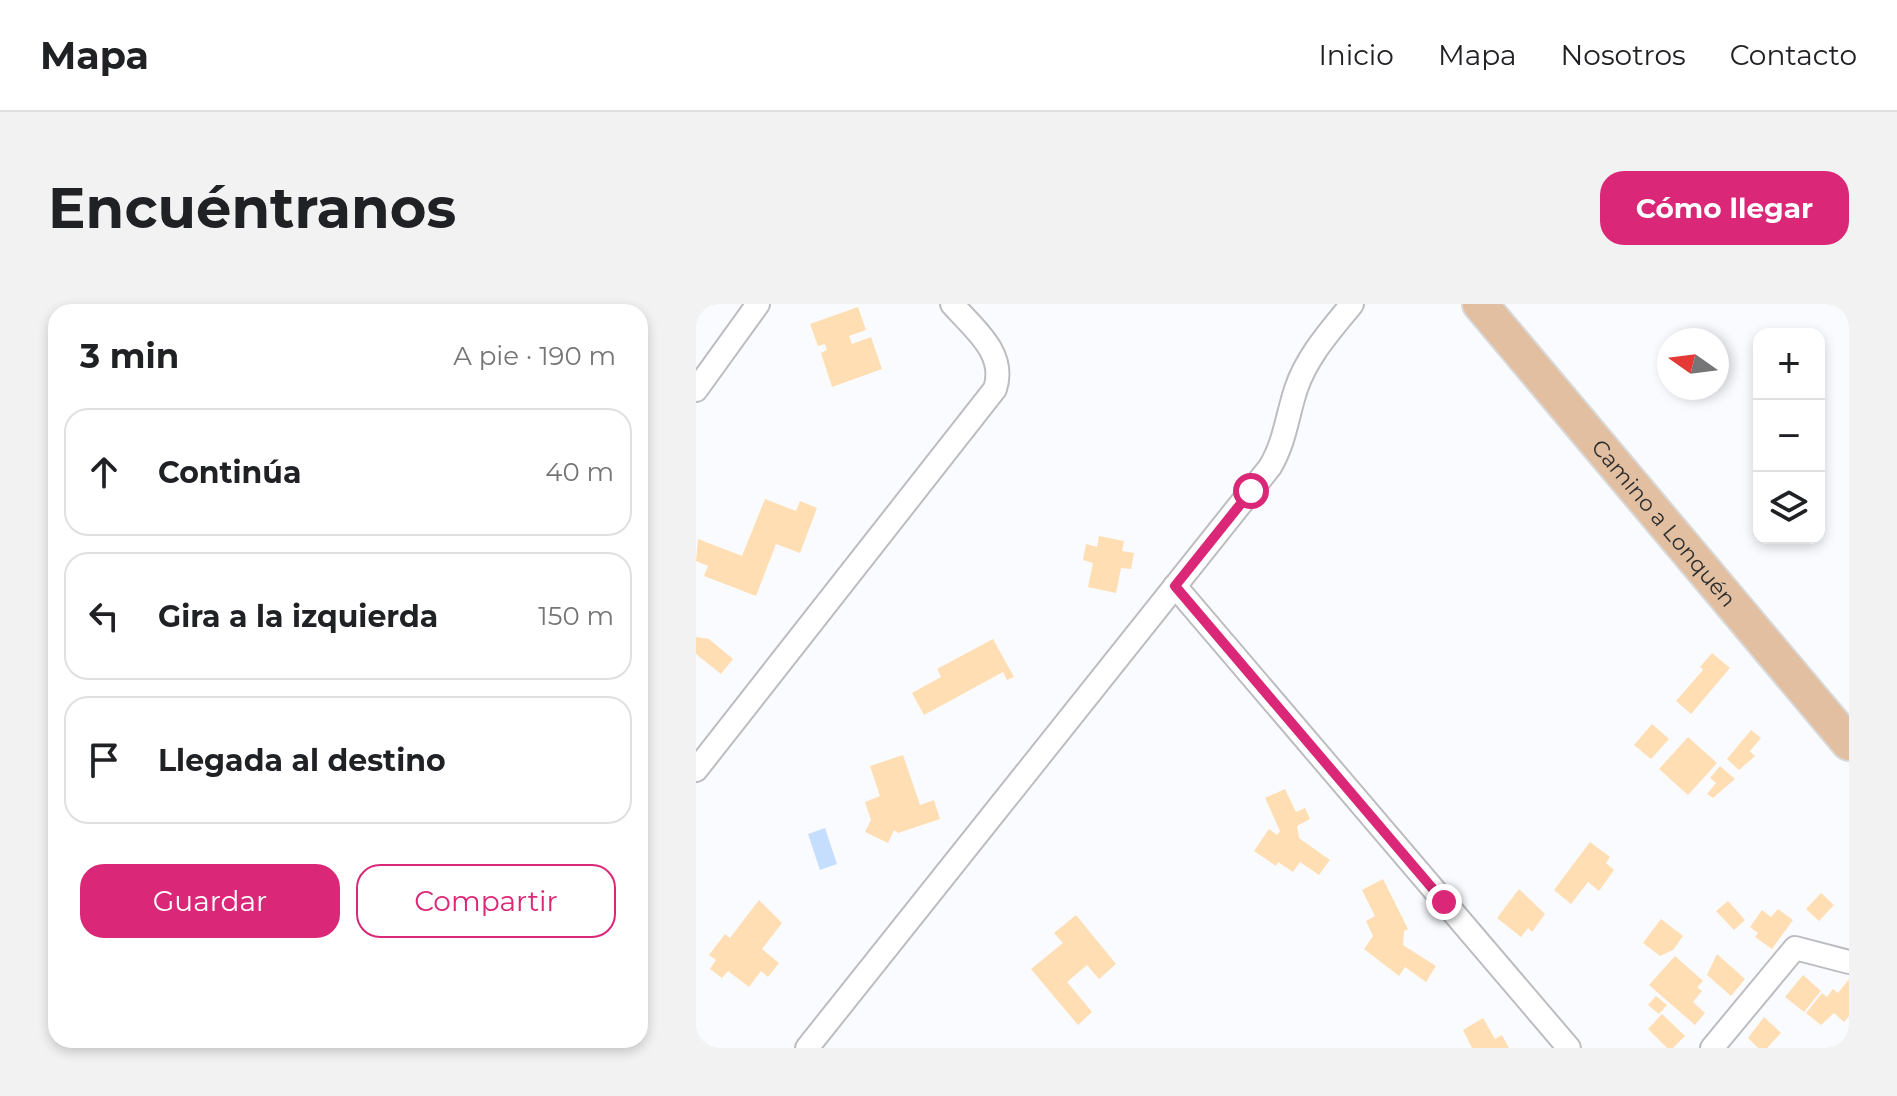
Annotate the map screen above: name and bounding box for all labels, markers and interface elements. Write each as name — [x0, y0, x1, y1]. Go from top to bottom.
text: Mapa — [40, 32, 149, 79]
text: Inicio — [1318, 38, 1394, 72]
text: Mapa — [1438, 38, 1517, 72]
text: Nosotros — [1561, 38, 1686, 72]
text: Contacto — [1730, 38, 1857, 72]
button: Cómo llegar — [1600, 171, 1849, 245]
text: Encuéntranos — [48, 174, 456, 242]
north arrow — [1657, 328, 1729, 400]
map controls — [1753, 328, 1825, 544]
button: + — [1753, 328, 1825, 400]
text: 3 min — [80, 335, 179, 377]
text: A pie · 190 m — [453, 340, 616, 372]
button: − — [1753, 400, 1825, 472]
street label: Camino a Lonquén — [1586, 434, 1742, 612]
icon: ahead — [82, 450, 126, 494]
text: Continúa — [158, 454, 301, 491]
text: 40 m — [545, 456, 614, 488]
button: layers — [1753, 472, 1825, 544]
route start — [1233, 473, 1269, 509]
icon: left — [82, 594, 126, 638]
text: Gira a la izquierda — [158, 598, 438, 635]
text: 150 m — [538, 600, 614, 632]
icon: arrive — [82, 738, 126, 782]
text: Llegada al destino — [158, 742, 446, 779]
button: Guardar — [80, 864, 340, 938]
button: Compartir — [356, 864, 616, 938]
route end — [1426, 884, 1462, 920]

